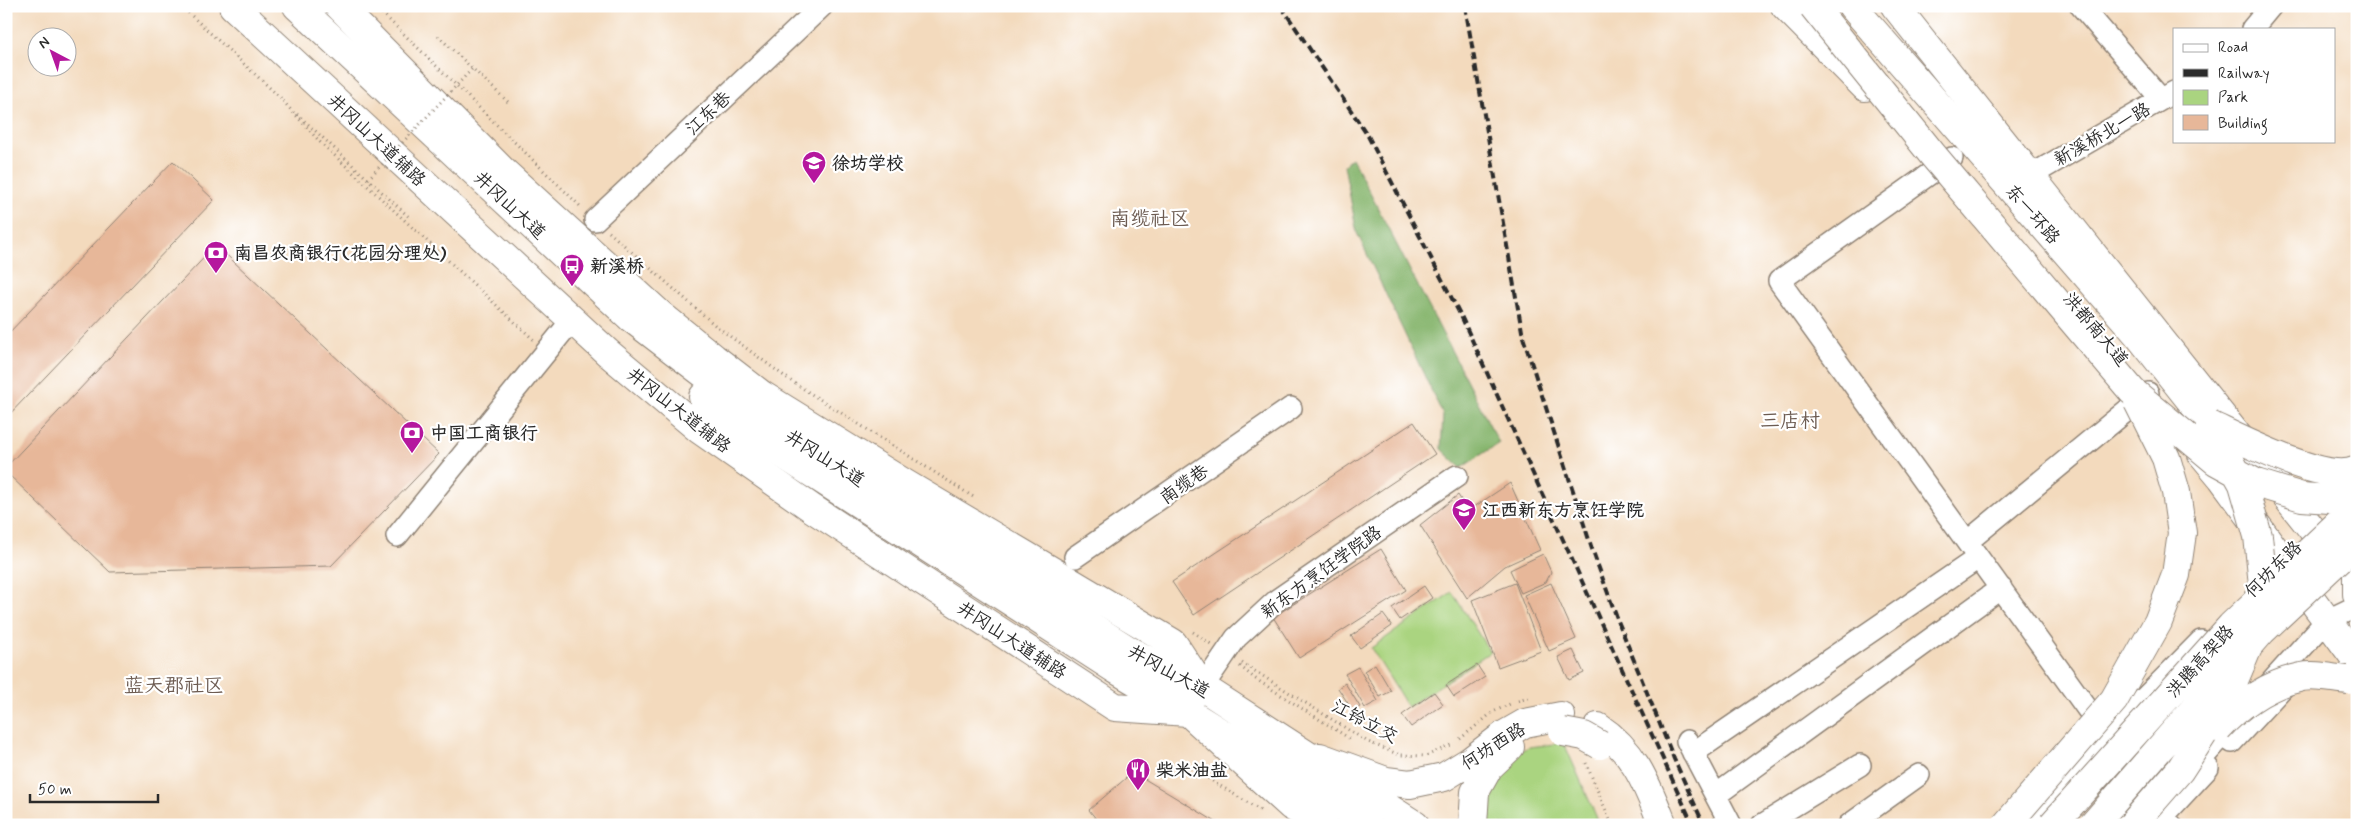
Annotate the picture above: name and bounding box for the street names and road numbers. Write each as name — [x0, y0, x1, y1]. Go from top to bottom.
street label: 江东巷 — [681, 87, 737, 141]
street label: 井冈山大道辅路 — [322, 89, 431, 192]
street label: 新溪桥北一路 — [2050, 97, 2155, 172]
street label: 井冈山大道 — [468, 166, 550, 245]
street label: 东一环路 — [2000, 180, 2065, 250]
street label: 洪都南大道 — [2057, 287, 2133, 372]
street label: 井冈山大道辅路 — [621, 363, 735, 459]
street label: 井冈山大道 — [780, 425, 869, 493]
street label: 南缆巷 — [1156, 460, 1214, 510]
street label: 新东方烹饪学院路 — [1256, 521, 1387, 625]
street label: 何坊东路 — [2240, 536, 2308, 604]
street label: 井冈山大道辅路 — [952, 596, 1071, 685]
street label: 洪腾高架路 — [2162, 620, 2240, 703]
street label: 井冈山大道 — [1123, 640, 1214, 704]
street label: 江铃立交 — [1327, 694, 1402, 749]
street label: 何坊西路 — [1457, 718, 1530, 776]

